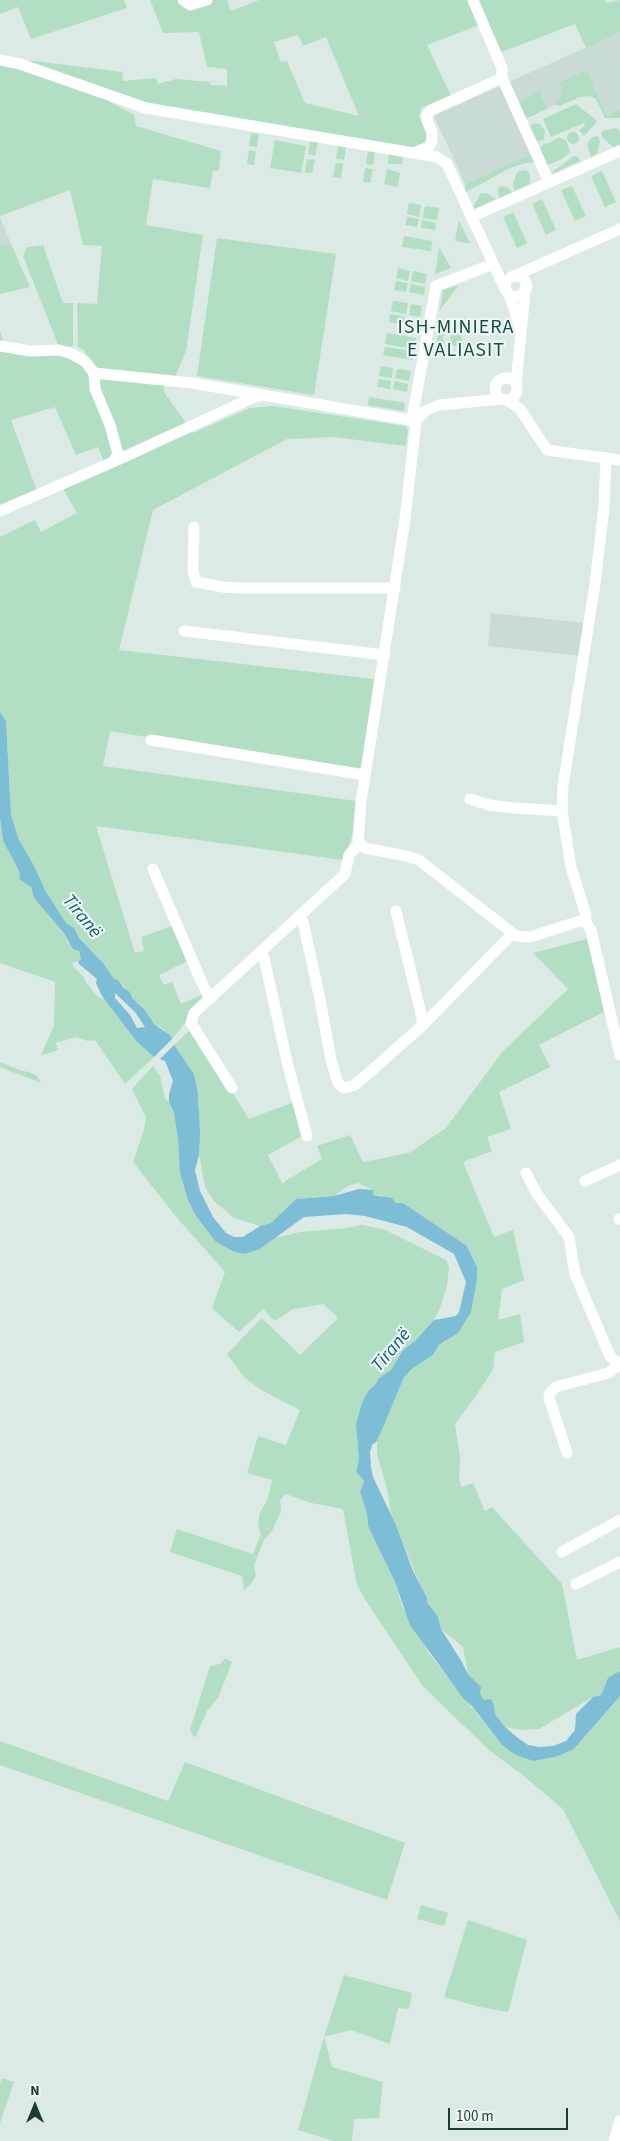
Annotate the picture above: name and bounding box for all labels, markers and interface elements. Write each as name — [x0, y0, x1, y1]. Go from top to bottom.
district label: ISH-MINIERA E VALIASIT — [396, 317, 516, 364]
water label: Tiranë — [56, 890, 106, 944]
water label: Tiranë — [367, 1325, 417, 1377]
north arrow — [10, 2081, 60, 2131]
text: N — [30, 2081, 40, 2101]
scale bar — [450, 2098, 570, 2130]
text: 100 m — [456, 2106, 494, 2127]

